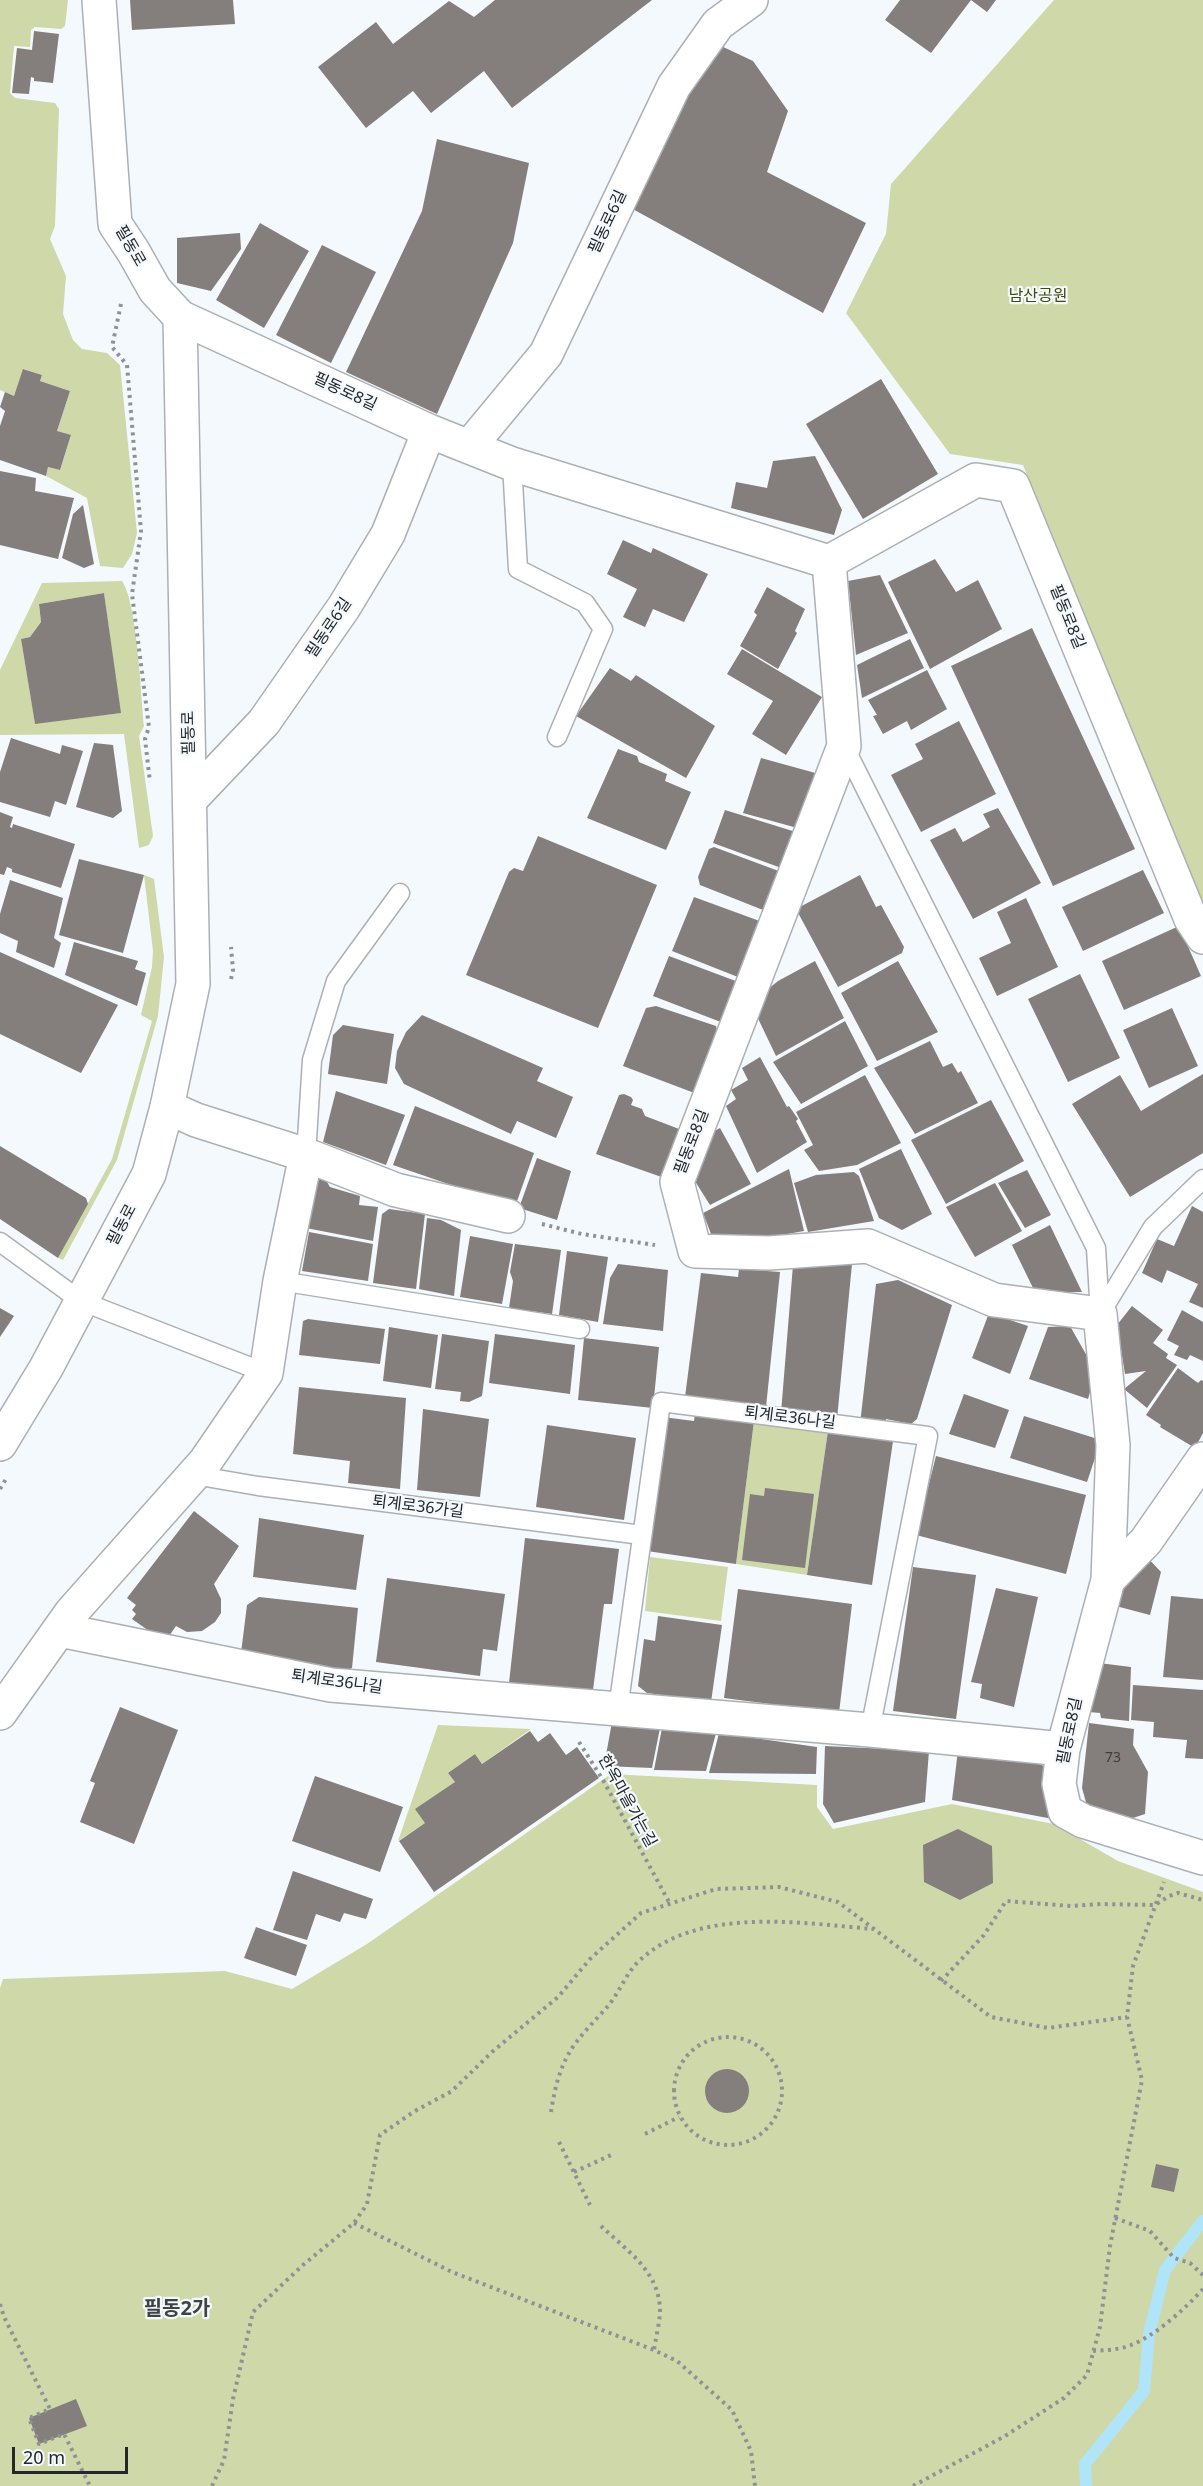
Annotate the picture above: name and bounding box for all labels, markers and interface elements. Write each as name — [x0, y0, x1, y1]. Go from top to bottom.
street label: 필동로6길 — [585, 187, 631, 257]
street label: 필동로 — [111, 222, 149, 270]
park label: 남산공원 — [1009, 286, 1067, 306]
street label: 필동로8길 — [310, 369, 380, 415]
street label: 필동로8길 — [1045, 582, 1089, 652]
street label: 필동로6길 — [302, 594, 356, 662]
street label: 필동로 — [179, 711, 199, 755]
street label: 필동로8길 — [671, 1107, 713, 1177]
street label: 필동로 — [103, 1201, 141, 1249]
street label: 퇴계로36나길 — [743, 1403, 837, 1433]
street label: 퇴계로36가길 — [371, 1492, 465, 1522]
street label: 퇴계로36나길 — [290, 1666, 384, 1698]
street label: 필동로8길 — [1054, 1696, 1086, 1766]
house number: 73 — [1105, 1750, 1121, 1766]
street label: 한옥마을가는길 — [594, 1751, 660, 1851]
district label: 필동2가 — [144, 2297, 210, 2321]
scale bar — [15, 2435, 130, 2473]
text: 20 m — [23, 2445, 65, 2469]

